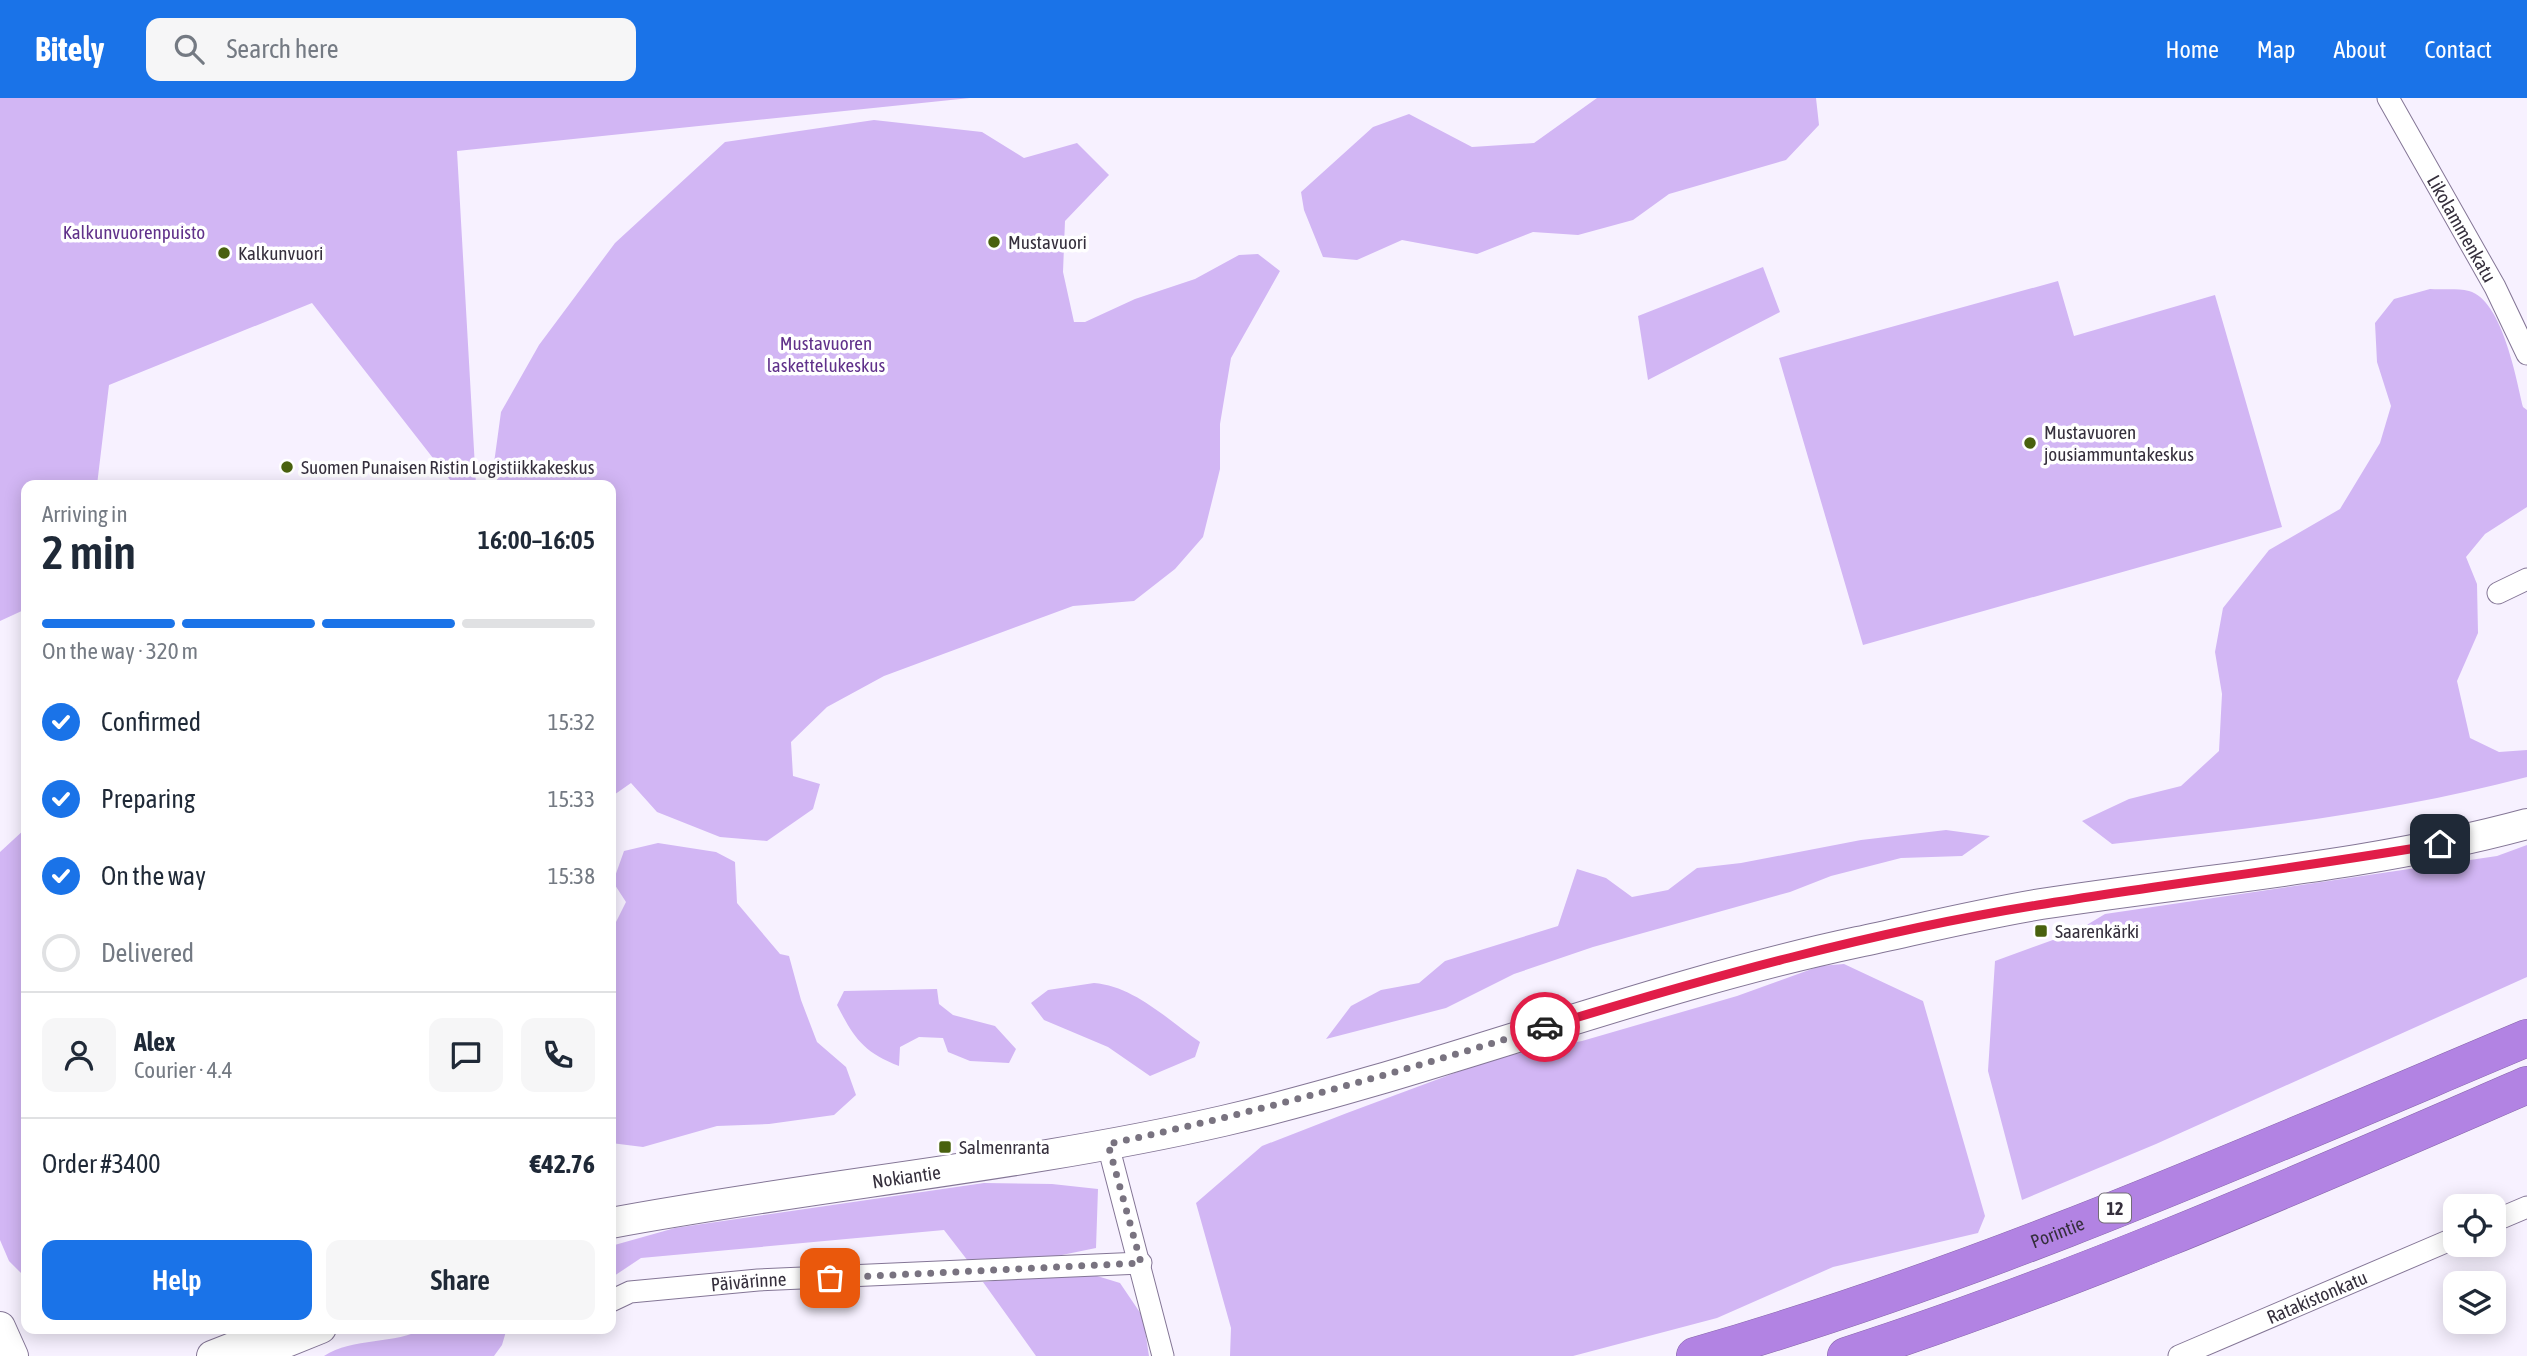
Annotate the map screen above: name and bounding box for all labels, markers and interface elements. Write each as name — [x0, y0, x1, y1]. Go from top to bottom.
search box — [146, 18, 636, 81]
text: Bitely — [35, 30, 104, 68]
icon: search — [170, 30, 208, 68]
text: Search here — [226, 34, 339, 64]
text: Home — [2165, 36, 2219, 63]
text: Map — [2257, 36, 2295, 63]
text: About — [2333, 36, 2386, 63]
text: Contact — [2424, 36, 2492, 63]
street label: Likolammenkatu — [2423, 171, 2501, 286]
park label: Kalkunvuorenpuisto — [63, 221, 205, 243]
place label: Mustavuori — [1008, 231, 1087, 253]
marker: Mustavuori — [986, 234, 1002, 250]
place label: Kalkunvuori — [238, 242, 323, 264]
marker: Kalkunvuori — [216, 245, 232, 261]
park label: Mustavuoren laskettelukeskus — [767, 332, 885, 376]
place label: Mustavuoren jousiammuntakeskus — [2043, 421, 2194, 465]
marker: Mustavuoren jousiammuntakeskus — [2022, 435, 2038, 451]
place label: Suomen Punaisen Ristin Logistiikkakeskus — [301, 456, 595, 478]
marker: Suomen Punaisen Ristin Logistiikkakeskus — [279, 459, 295, 475]
text: Arriving in — [42, 501, 128, 527]
text: 16:00–16:05 — [478, 525, 595, 555]
text: 2 min — [42, 526, 136, 579]
text: On the way · 320 m — [42, 638, 198, 664]
icon: check — [42, 703, 80, 741]
text: Confirmed — [101, 707, 201, 737]
text: 15:32 — [548, 709, 595, 735]
icon: check — [42, 780, 80, 818]
text: Preparing — [101, 784, 195, 814]
text: 15:33 — [548, 786, 595, 812]
pin — [2410, 814, 2470, 874]
icon: home — [2421, 825, 2459, 863]
icon: check — [42, 857, 80, 895]
text: On the way — [101, 861, 206, 891]
text: 15:38 — [548, 863, 595, 889]
place label: Saarenkärki — [2055, 920, 2139, 942]
marker: Saarenkärki — [2033, 923, 2049, 939]
text: Delivered — [101, 938, 194, 968]
courier — [1510, 992, 1580, 1062]
icon: car — [1526, 1008, 1564, 1046]
button: person — [42, 1018, 116, 1092]
button: chat — [429, 1018, 503, 1092]
button: phone — [521, 1018, 595, 1092]
text: Alex — [134, 1027, 175, 1057]
text: Courier · 4.4 — [134, 1057, 233, 1083]
place label: Salmenranta — [959, 1136, 1050, 1158]
marker: Salmenranta — [937, 1139, 953, 1155]
text: Order #3400 — [42, 1149, 161, 1179]
text: €42.76 — [530, 1149, 595, 1179]
street label: Nokiantie — [871, 1161, 942, 1192]
road number: 12 — [2099, 1194, 2131, 1223]
map controls — [2443, 1194, 2506, 1334]
button: locate — [2443, 1194, 2506, 1257]
street label: Porintie — [2027, 1212, 2087, 1253]
button: Help — [42, 1240, 312, 1320]
button: Share — [326, 1240, 595, 1320]
pin — [800, 1248, 860, 1308]
icon: bag — [811, 1259, 849, 1297]
street label: Ratakistonkatu — [2263, 1266, 2370, 1328]
street label: Päivärinne — [710, 1268, 787, 1295]
button: layers — [2443, 1271, 2506, 1334]

